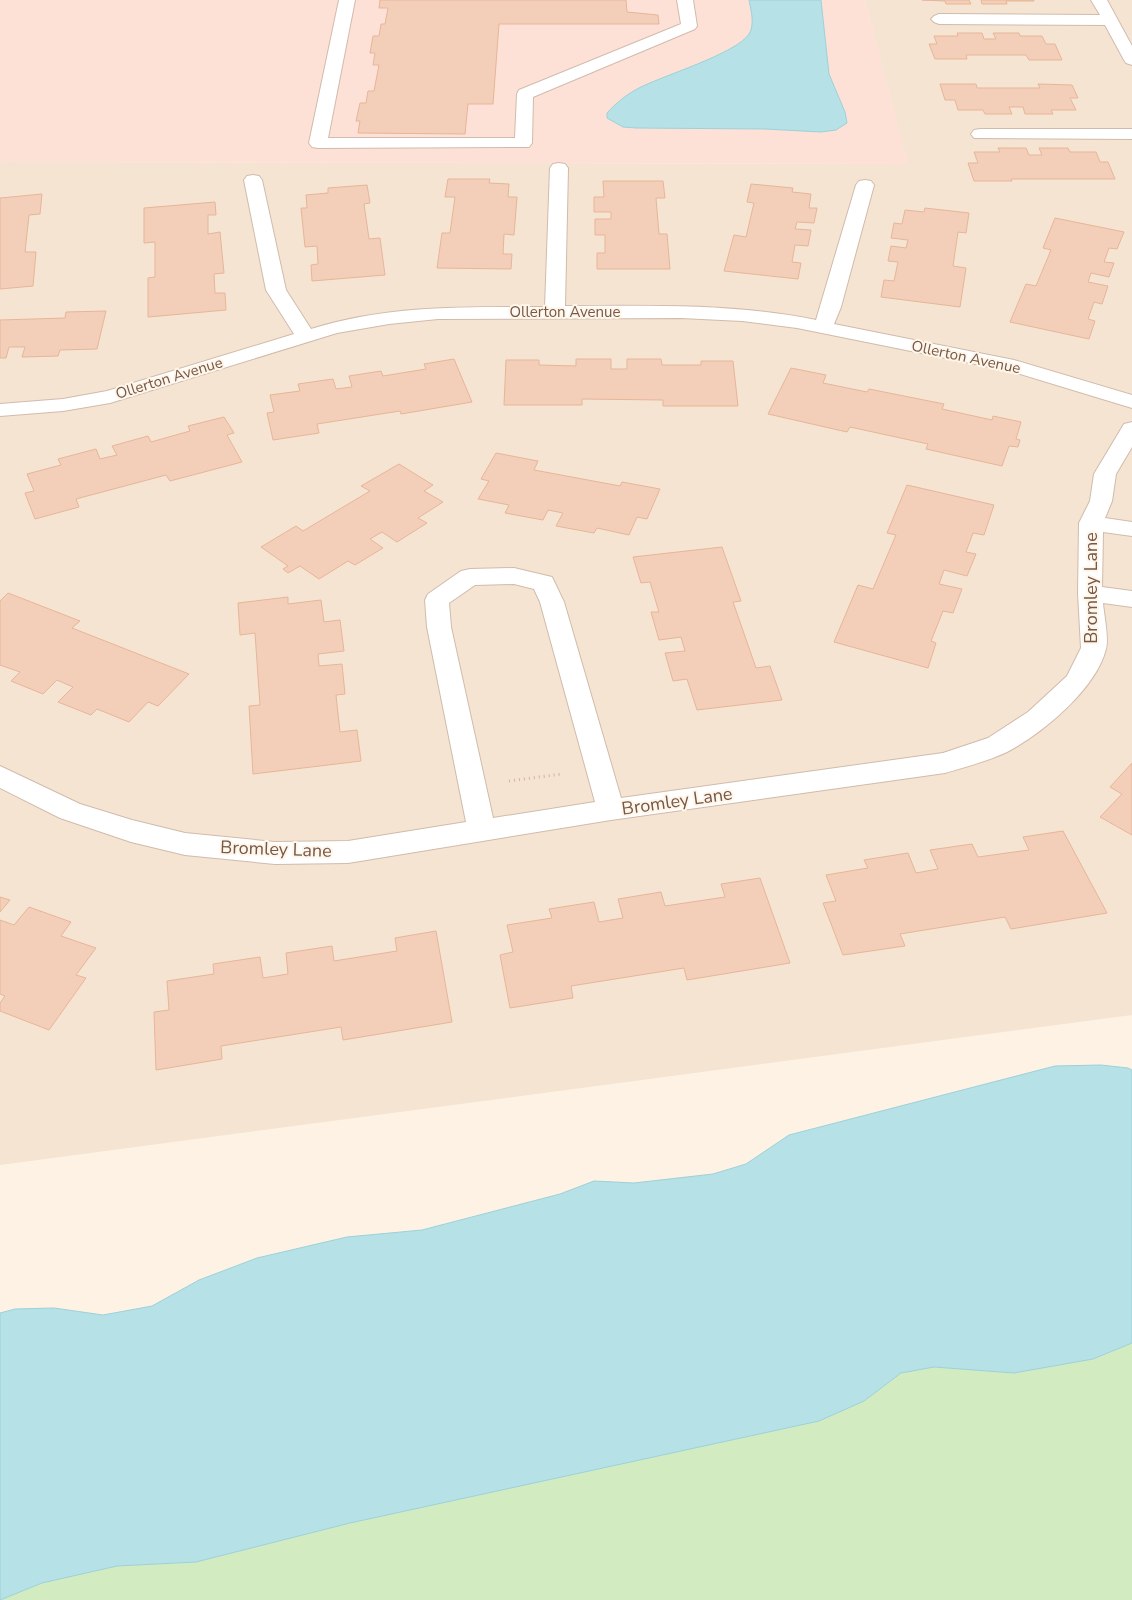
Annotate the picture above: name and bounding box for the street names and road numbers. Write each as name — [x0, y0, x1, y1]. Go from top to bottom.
street label: Ollerton Avenue — [510, 302, 621, 322]
street label: Ollerton Avenue — [910, 336, 1022, 378]
street label: Ollerton Avenue — [113, 352, 225, 404]
street label: Bromley Lane — [1079, 532, 1103, 644]
street label: Bromley Lane — [620, 781, 734, 821]
street label: Bromley Lane — [220, 835, 332, 863]

